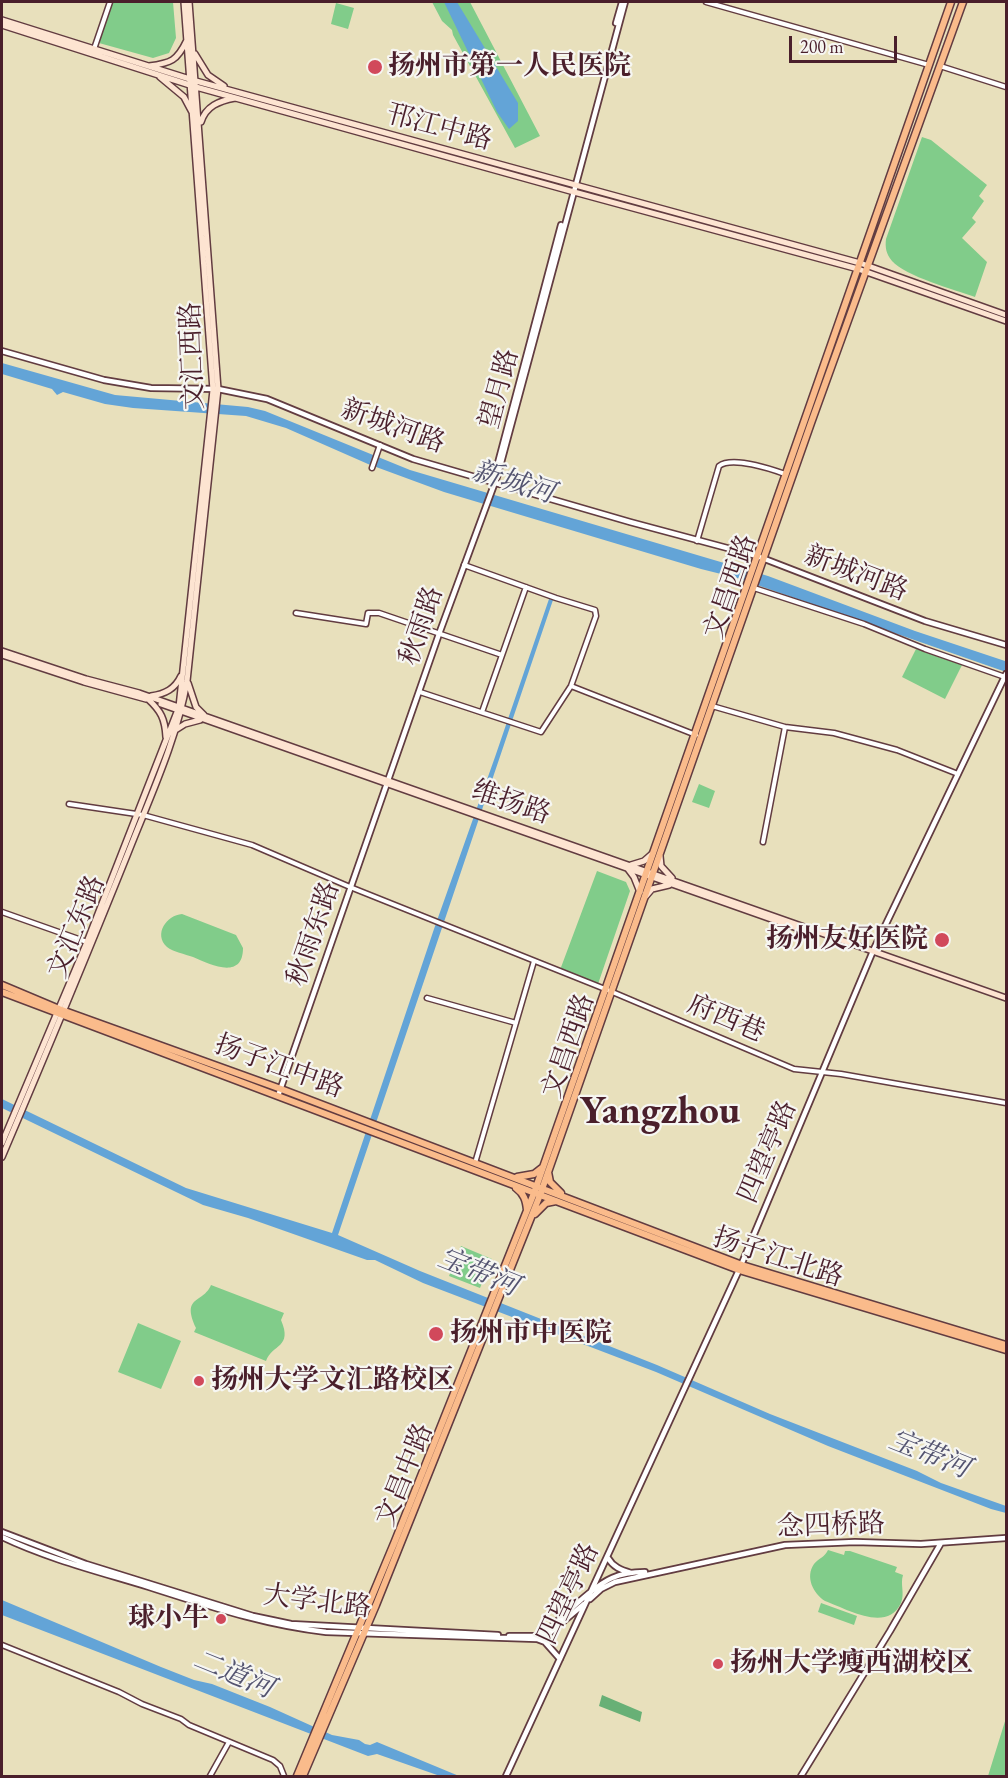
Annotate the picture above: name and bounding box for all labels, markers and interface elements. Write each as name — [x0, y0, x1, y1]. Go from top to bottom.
scale bar — [792, 24, 900, 62]
text: 200 m — [800, 35, 844, 58]
place label: 扬州市第一人民医院 — [388, 51, 631, 83]
marker: 扬州市第一人民医院 — [366, 58, 384, 76]
street label: 邗江中路 — [383, 98, 495, 158]
street label: 文汇西路 — [175, 301, 211, 411]
street label: 望月路 — [474, 346, 526, 432]
street label: 新城河路 — [337, 393, 449, 461]
water label: 新城河 — [468, 455, 558, 511]
street label: 文昌西路 — [698, 531, 764, 643]
street label: 新城河路 — [800, 540, 912, 608]
street label: 秋雨路 — [393, 582, 451, 670]
street label: 维扬路 — [467, 774, 555, 832]
street label: 文汇东路 — [42, 871, 112, 983]
street label: 秋雨东路 — [281, 878, 347, 990]
place label: 扬州友好医院 — [766, 924, 928, 956]
marker: 扬州友好医院 — [933, 931, 951, 949]
street label: 府西巷 — [682, 988, 770, 1050]
street label: 文昌西路 — [536, 990, 602, 1102]
street label: 扬子江中路 — [210, 1029, 348, 1105]
district label: Yangzhou — [580, 1089, 740, 1135]
street label: 四望亭路 — [732, 1096, 804, 1208]
street label: 扬子江北路 — [709, 1222, 847, 1294]
water label: 宝带河 — [433, 1242, 523, 1304]
place label: 扬州市中医院 — [450, 1318, 612, 1350]
marker: 扬州市中医院 — [427, 1325, 445, 1343]
place label: 扬州大学文汇路校区 — [211, 1365, 454, 1397]
marker: 扬州大学文汇路校区 — [192, 1374, 206, 1388]
street label: 文昌中路 — [370, 1419, 440, 1531]
water label: 宝带河 — [884, 1424, 974, 1486]
street label: 念四桥路 — [776, 1508, 886, 1544]
street label: 四望亭路 — [531, 1538, 607, 1650]
street label: 大学北路 — [261, 1579, 373, 1625]
place label: 球小牛 — [128, 1603, 209, 1635]
marker: 球小牛 — [214, 1612, 228, 1626]
water label: 二道河 — [188, 1644, 278, 1706]
place label: 扬州大学瘦西湖校区 — [730, 1648, 973, 1680]
marker: 扬州大学瘦西湖校区 — [711, 1657, 725, 1671]

